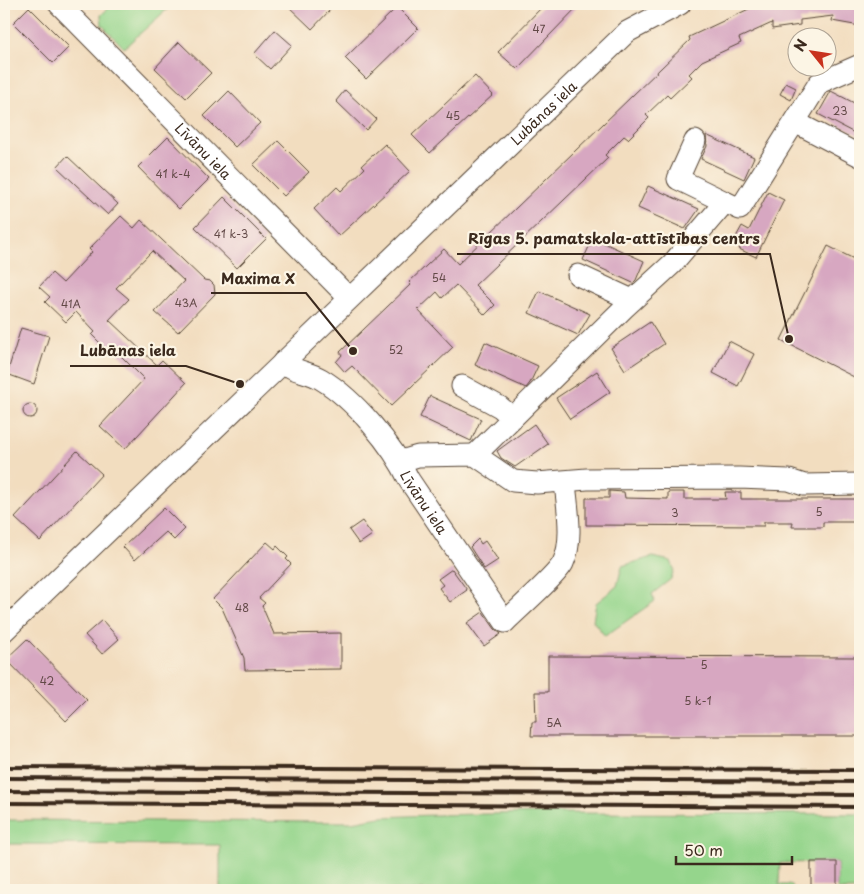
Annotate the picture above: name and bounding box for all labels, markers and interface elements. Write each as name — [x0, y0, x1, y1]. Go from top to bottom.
house number: 47 — [533, 20, 546, 37]
north arrow — [786, 28, 836, 78]
text: N — [788, 35, 812, 55]
street label: Lubānas iela — [505, 75, 581, 150]
house number: 23 — [833, 102, 847, 119]
house number: 45 — [446, 107, 460, 124]
street label: Līvānu iela — [171, 117, 237, 184]
house number: 41 k-4 — [155, 165, 191, 182]
callout: Rīgas 5. pamatskola-attīstības centrs — [457, 224, 770, 254]
house number: 41 k-3 — [214, 225, 248, 242]
text: Rīgas 5. pamatskola-attīstības centrs — [468, 226, 760, 249]
callout: Maxima X — [211, 263, 306, 293]
text: Maxima X — [221, 266, 296, 289]
house number: 54 — [432, 269, 446, 286]
house number: 43A — [175, 294, 197, 311]
house number: 41A — [61, 295, 81, 312]
callout: Lubānas iela — [70, 336, 186, 366]
text: Lubānas iela — [80, 338, 176, 361]
house number: 52 — [389, 341, 403, 358]
street label: Līvānu iela — [395, 467, 453, 538]
house number: 5 — [815, 503, 823, 520]
house number: 3 — [671, 504, 679, 521]
house number: 48 — [235, 599, 249, 616]
house number: 5 — [700, 656, 708, 673]
house number: 42 — [40, 672, 55, 689]
house number: 5 k-1 — [684, 692, 712, 709]
house number: 5A — [546, 714, 562, 731]
scale bar — [676, 834, 793, 866]
text: 50 m — [684, 838, 723, 861]

